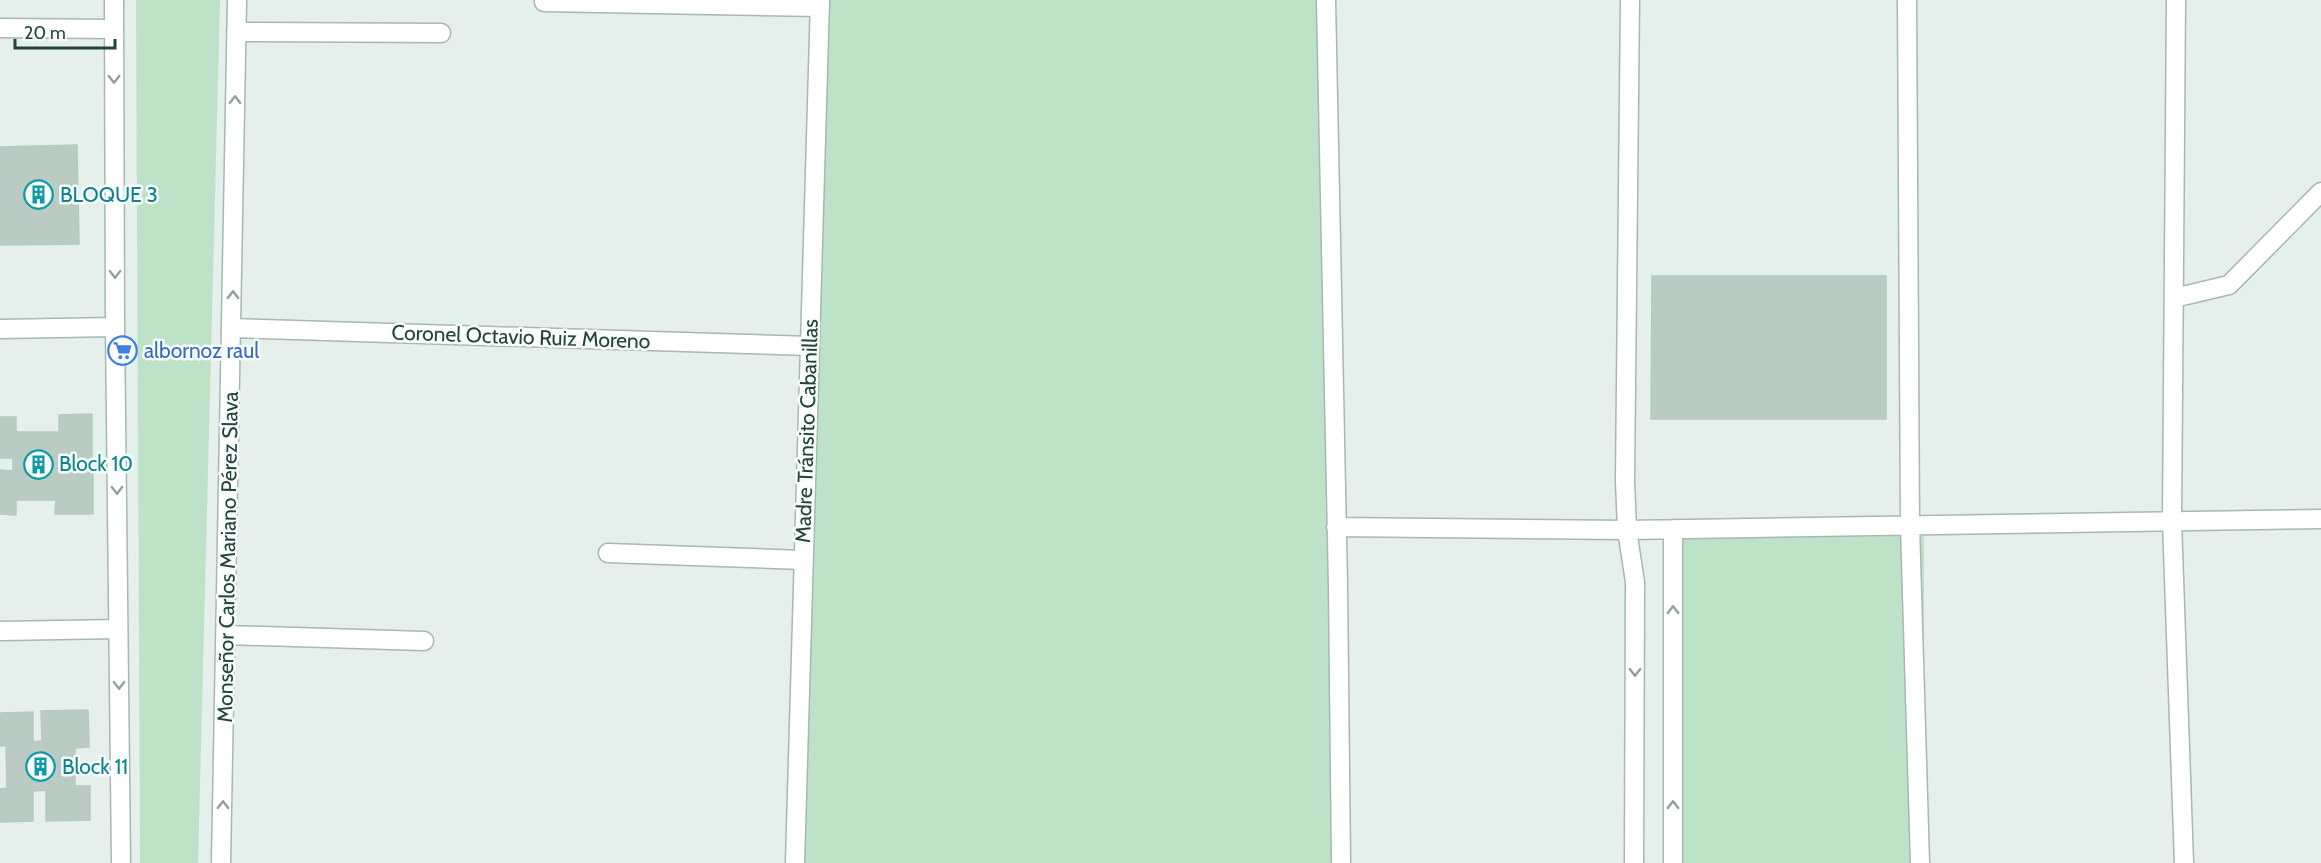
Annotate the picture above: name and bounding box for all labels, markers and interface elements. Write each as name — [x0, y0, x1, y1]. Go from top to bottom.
scale bar — [15, 12, 116, 50]
text: 20 m — [24, 22, 66, 44]
one-way arrow — [108, 75, 120, 84]
one-way arrow — [229, 95, 242, 104]
building icon: BLOQUE 3 — [23, 179, 55, 211]
place label: BLOQUE 3 — [60, 182, 158, 207]
one-way arrow — [109, 270, 121, 279]
one-way arrow — [226, 290, 239, 299]
street label: Madre Tránsito Cabanillas — [790, 318, 823, 543]
street label: Coronel Octavio Ruiz Moreno — [391, 319, 651, 354]
supermarket icon: albornoz raul — [107, 335, 139, 367]
place label: albornoz raul — [144, 338, 259, 363]
street label: Monseñor Carlos Mariano Pérez Slava — [212, 391, 243, 723]
building icon: Block 10 — [22, 448, 54, 480]
place label: Block 10 — [59, 451, 133, 476]
one-way arrow — [110, 486, 123, 495]
one-way arrow — [1667, 605, 1679, 614]
one-way arrow — [1629, 667, 1641, 676]
one-way arrow — [112, 681, 125, 690]
building icon: Block 11 — [25, 751, 57, 783]
place label: Block 11 — [62, 754, 128, 779]
one-way arrow — [216, 800, 229, 809]
one-way arrow — [1667, 800, 1679, 809]

